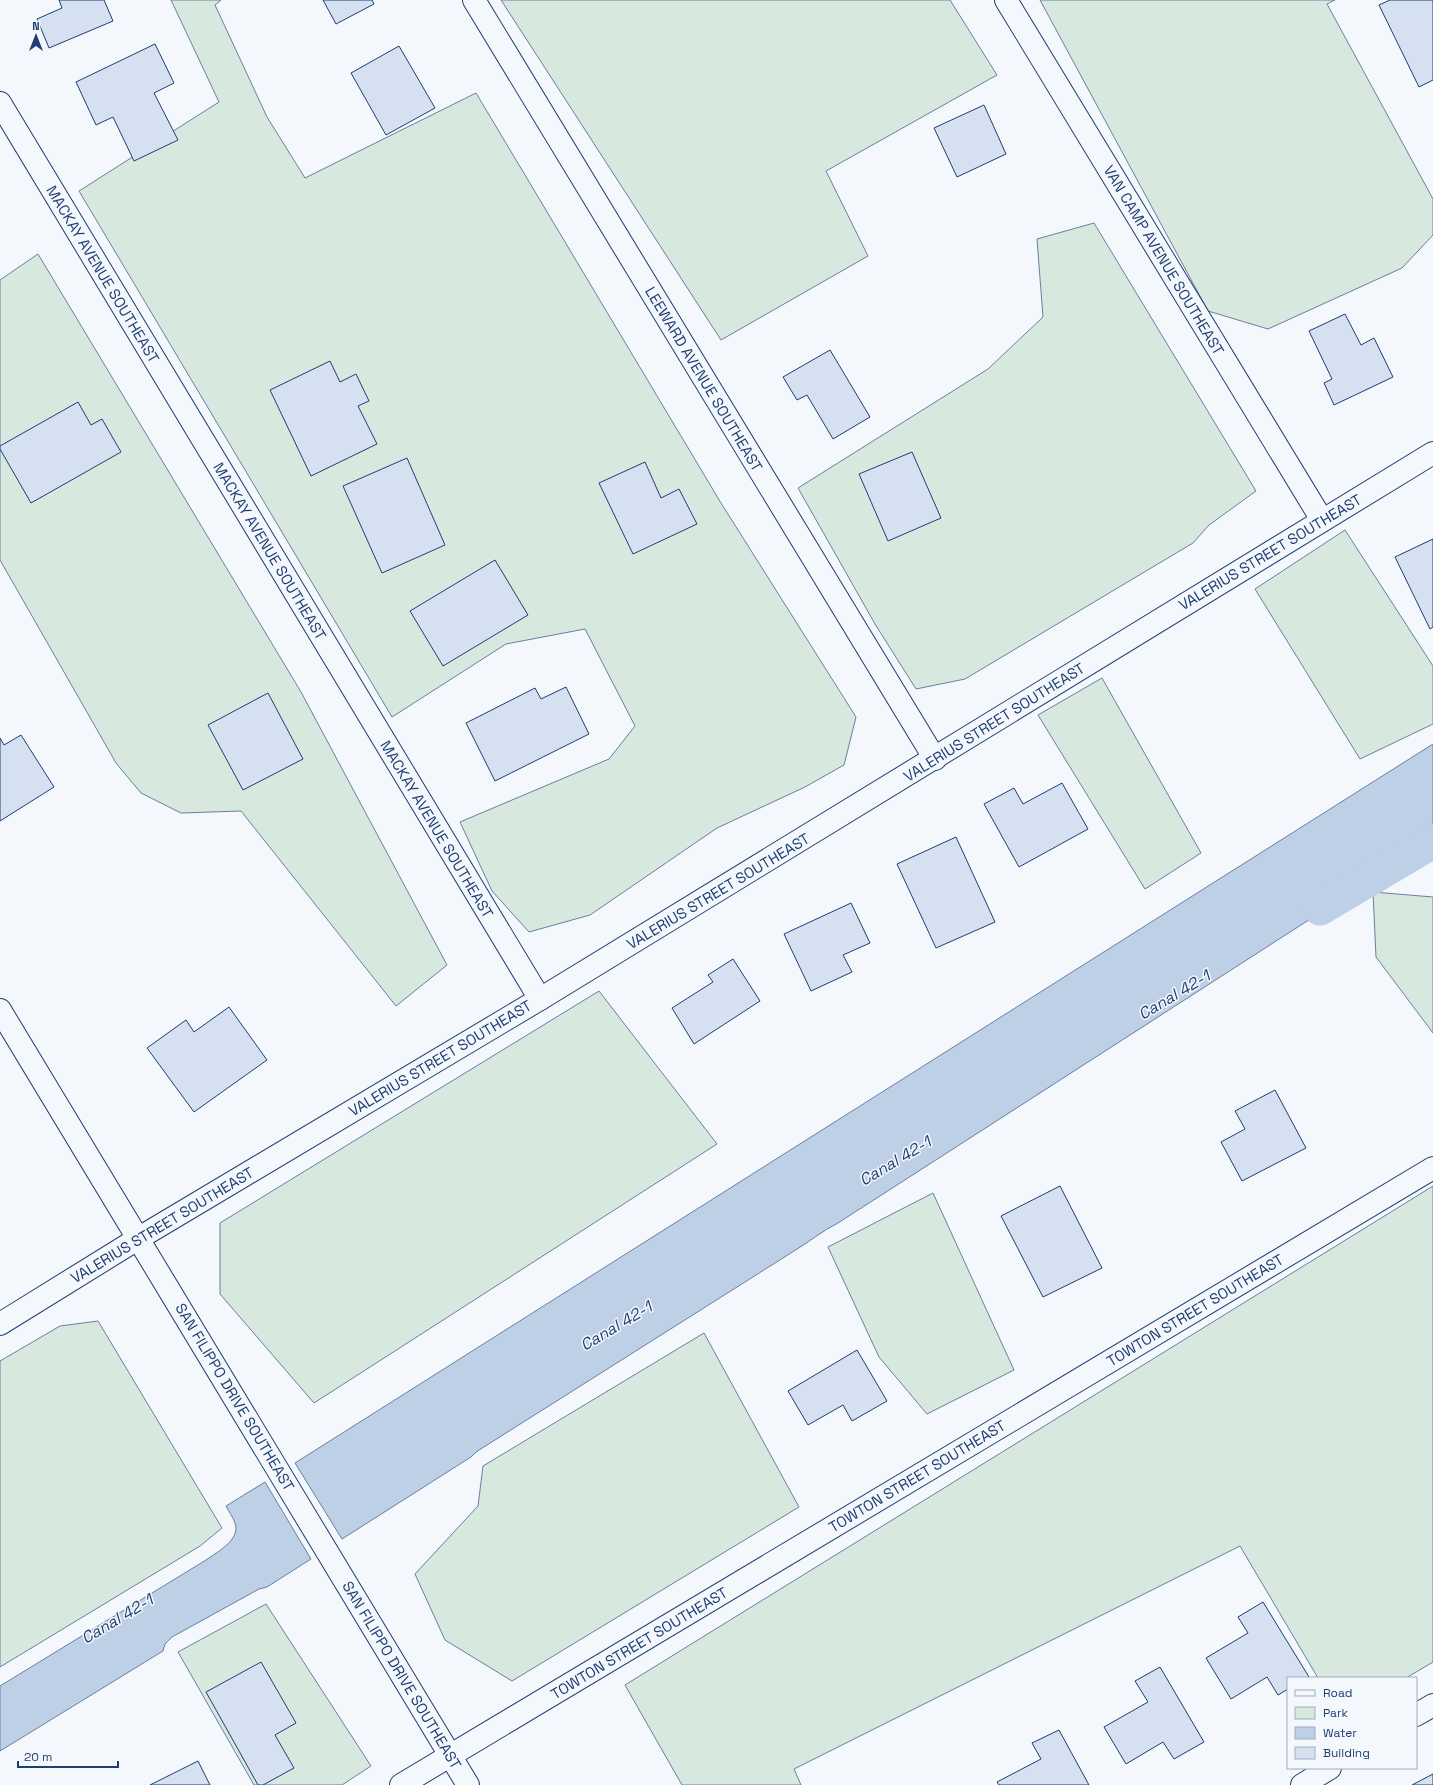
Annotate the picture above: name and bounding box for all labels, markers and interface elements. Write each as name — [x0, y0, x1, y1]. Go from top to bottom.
north arrow — [16, 16, 56, 56]
text: N — [32, 19, 40, 33]
street label: VAN CAMP AVENUE SOUTHEAST — [1100, 162, 1228, 359]
street label: MACKAY AVENUE SOUTHEAST — [42, 182, 164, 366]
street label: LEEWARD AVENUE SOUTHEAST — [641, 283, 767, 475]
street label: MACKAY AVENUE SOUTHEAST — [209, 459, 331, 643]
street label: VALERIUS STREET SOUTHEAST — [1175, 490, 1365, 614]
street label: VALERIUS STREET SOUTHEAST — [900, 658, 1088, 786]
street label: MACKAY AVENUE SOUTHEAST — [376, 737, 498, 921]
street label: VALERIUS STREET SOUTHEAST — [623, 829, 813, 953]
water label: Canal 42-1 — [1134, 964, 1216, 1025]
street label: VALERIUS STREET SOUTHEAST — [345, 996, 535, 1120]
water label: Canal 42-1 — [855, 1130, 937, 1191]
street label: VALERIUS STREET SOUTHEAST — [67, 1163, 257, 1287]
street label: TOWTON STREET SOUTHEAST — [1103, 1249, 1287, 1370]
water label: Canal 42-1 — [576, 1295, 658, 1356]
street label: SAN FILIPPO DRIVE SOUTHEAST — [171, 1300, 299, 1495]
street label: TOWTON STREET SOUTHEAST — [825, 1415, 1009, 1536]
street label: SAN FILIPPO DRIVE SOUTHEAST — [338, 1578, 466, 1773]
street label: TOWTON STREET SOUTHEAST — [547, 1582, 731, 1703]
water label: Canal 42-1 — [77, 1588, 159, 1649]
legend — [1287, 1677, 1417, 1769]
text: Road — [1323, 1685, 1352, 1701]
text: Park — [1323, 1705, 1348, 1721]
text: Water — [1323, 1725, 1357, 1741]
scale bar — [18, 1743, 118, 1769]
text: Building — [1323, 1745, 1370, 1761]
text: 20 m — [24, 1749, 52, 1765]

